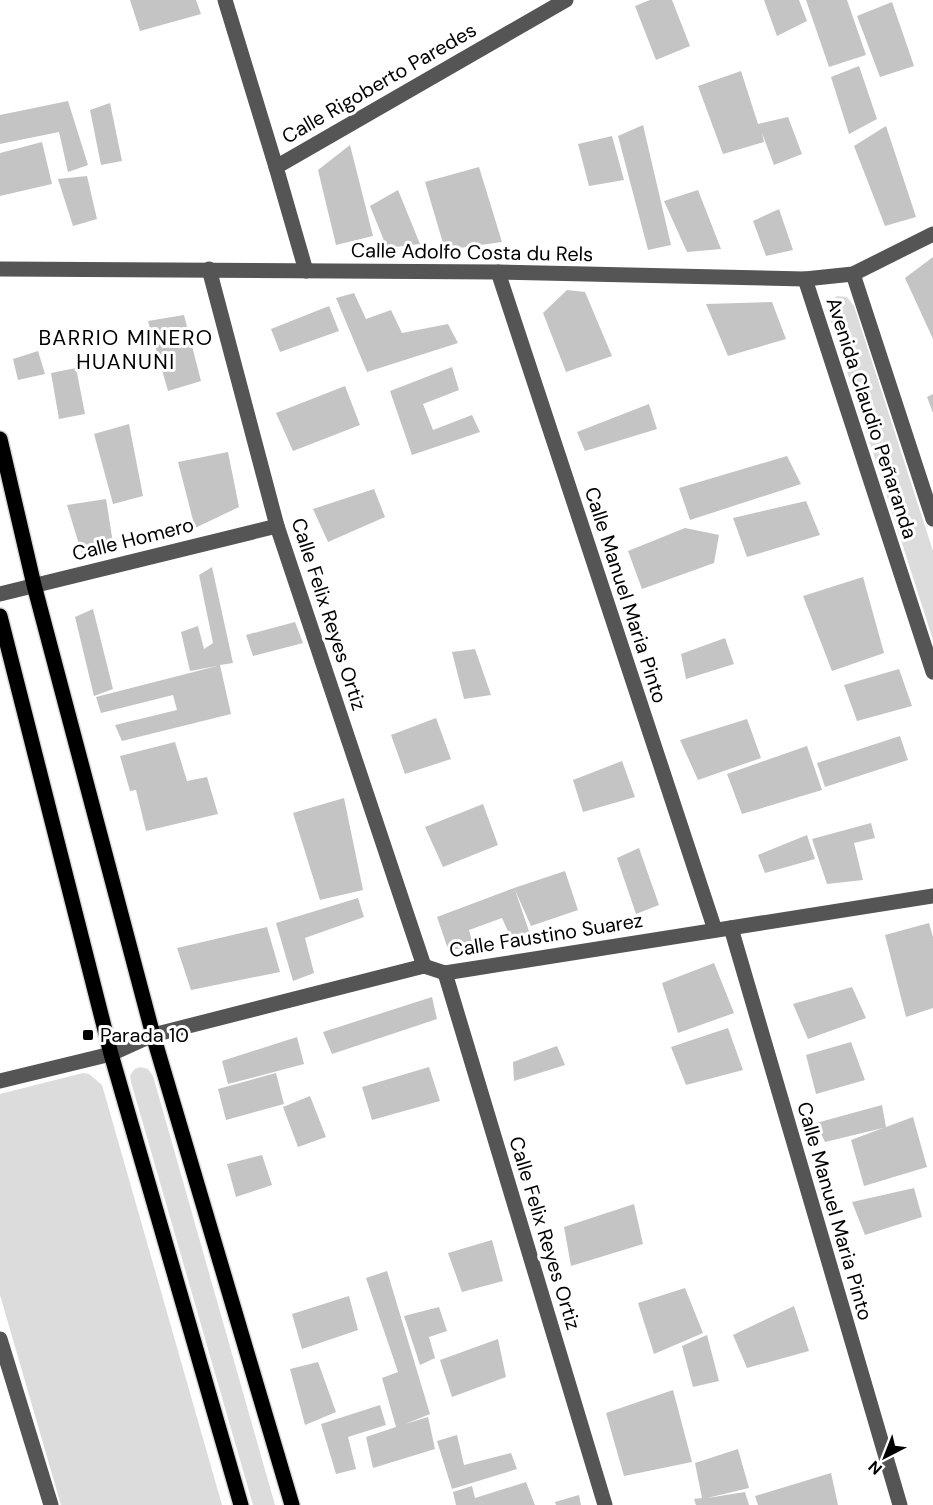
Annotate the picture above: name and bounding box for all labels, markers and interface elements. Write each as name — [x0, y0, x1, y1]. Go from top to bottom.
street label: Calle Rigoberto Paredes — [277, 17, 481, 149]
street label: Calle Adolfo Costa du Rels — [351, 237, 593, 267]
street label: Avenida Claudio Peñaranda — [821, 294, 923, 542]
district label: BARRIO MINERO HUANUNI — [38, 324, 214, 376]
street label: Calle Manuel Maria Pinto — [579, 484, 673, 706]
street label: Calle Homero — [70, 511, 196, 567]
street label: Calle Felix Reyes Ortiz — [286, 515, 372, 713]
street label: Calle Faustino Suarez — [447, 907, 645, 963]
place label: Parada 10 — [100, 1022, 189, 1048]
marker: Parada 10 — [81, 1028, 95, 1042]
street label: Calle Manuel Maria Pinto — [791, 1099, 879, 1323]
street label: Calle Felix Reyes Ortiz — [503, 1133, 587, 1333]
north arrow — [855, 1427, 915, 1487]
text: N — [864, 1456, 887, 1479]

